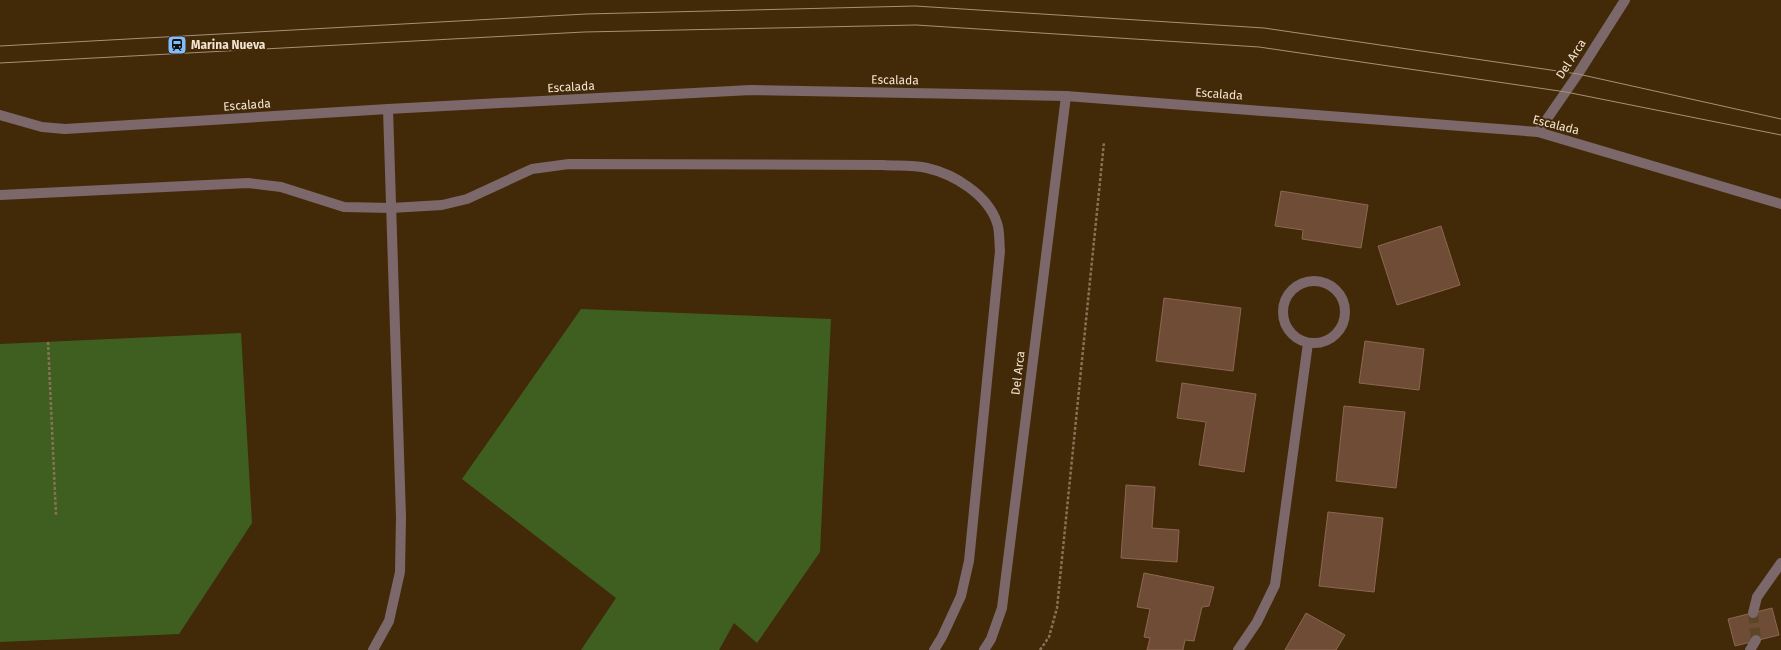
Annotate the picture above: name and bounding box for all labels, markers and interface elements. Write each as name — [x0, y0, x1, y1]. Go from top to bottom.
station icon: Marina Nueva — [166, 34, 188, 56]
street label: Del Arca — [1553, 37, 1589, 81]
place label: Marina Nueva — [191, 38, 266, 52]
street label: Escalada — [871, 73, 919, 87]
street label: Escalada — [547, 79, 595, 95]
street label: Escalada — [1195, 85, 1243, 103]
street label: Escalada — [223, 96, 271, 114]
street label: Escalada — [1531, 112, 1581, 138]
street label: Del Arca — [1008, 350, 1028, 396]

